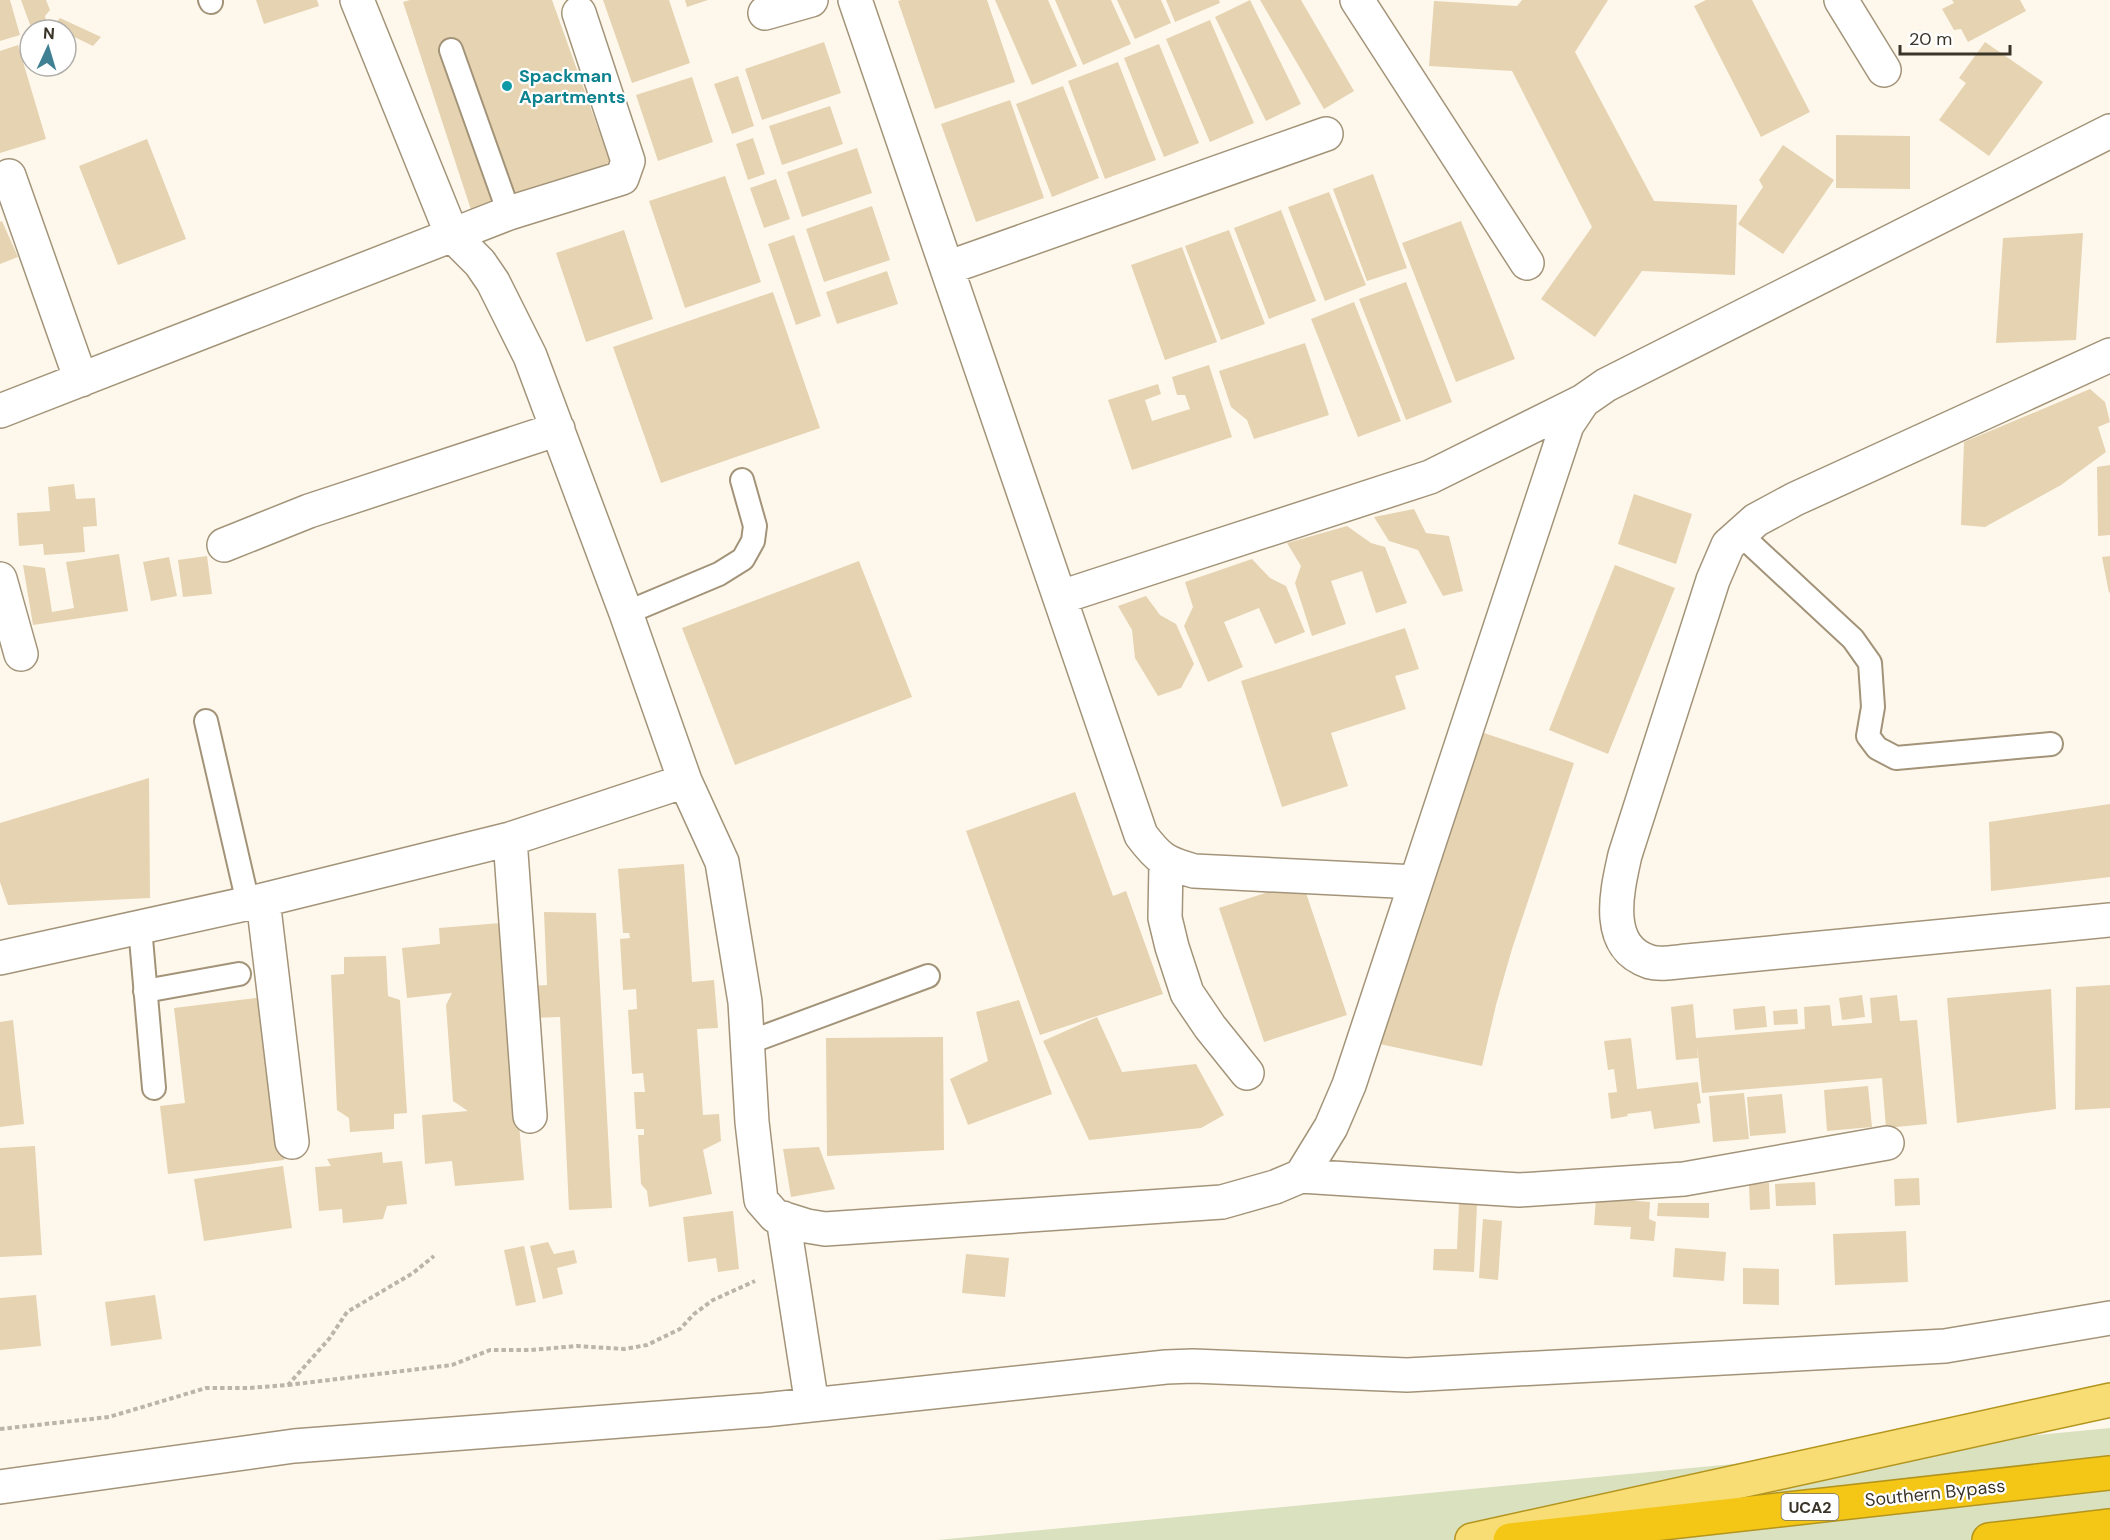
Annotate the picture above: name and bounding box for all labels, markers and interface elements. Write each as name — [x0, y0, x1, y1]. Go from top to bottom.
north arrow — [18, 18, 78, 78]
scale bar — [1900, 18, 2010, 56]
text: N — [42, 23, 56, 44]
text: 20 m — [1909, 27, 1952, 51]
place label: Spackman Apartments — [519, 64, 626, 109]
marker: Spackman Apartments — [500, 79, 514, 93]
street label: Southern Bypass — [1864, 1474, 2006, 1512]
road number: UCA2 — [1782, 1494, 1838, 1520]

